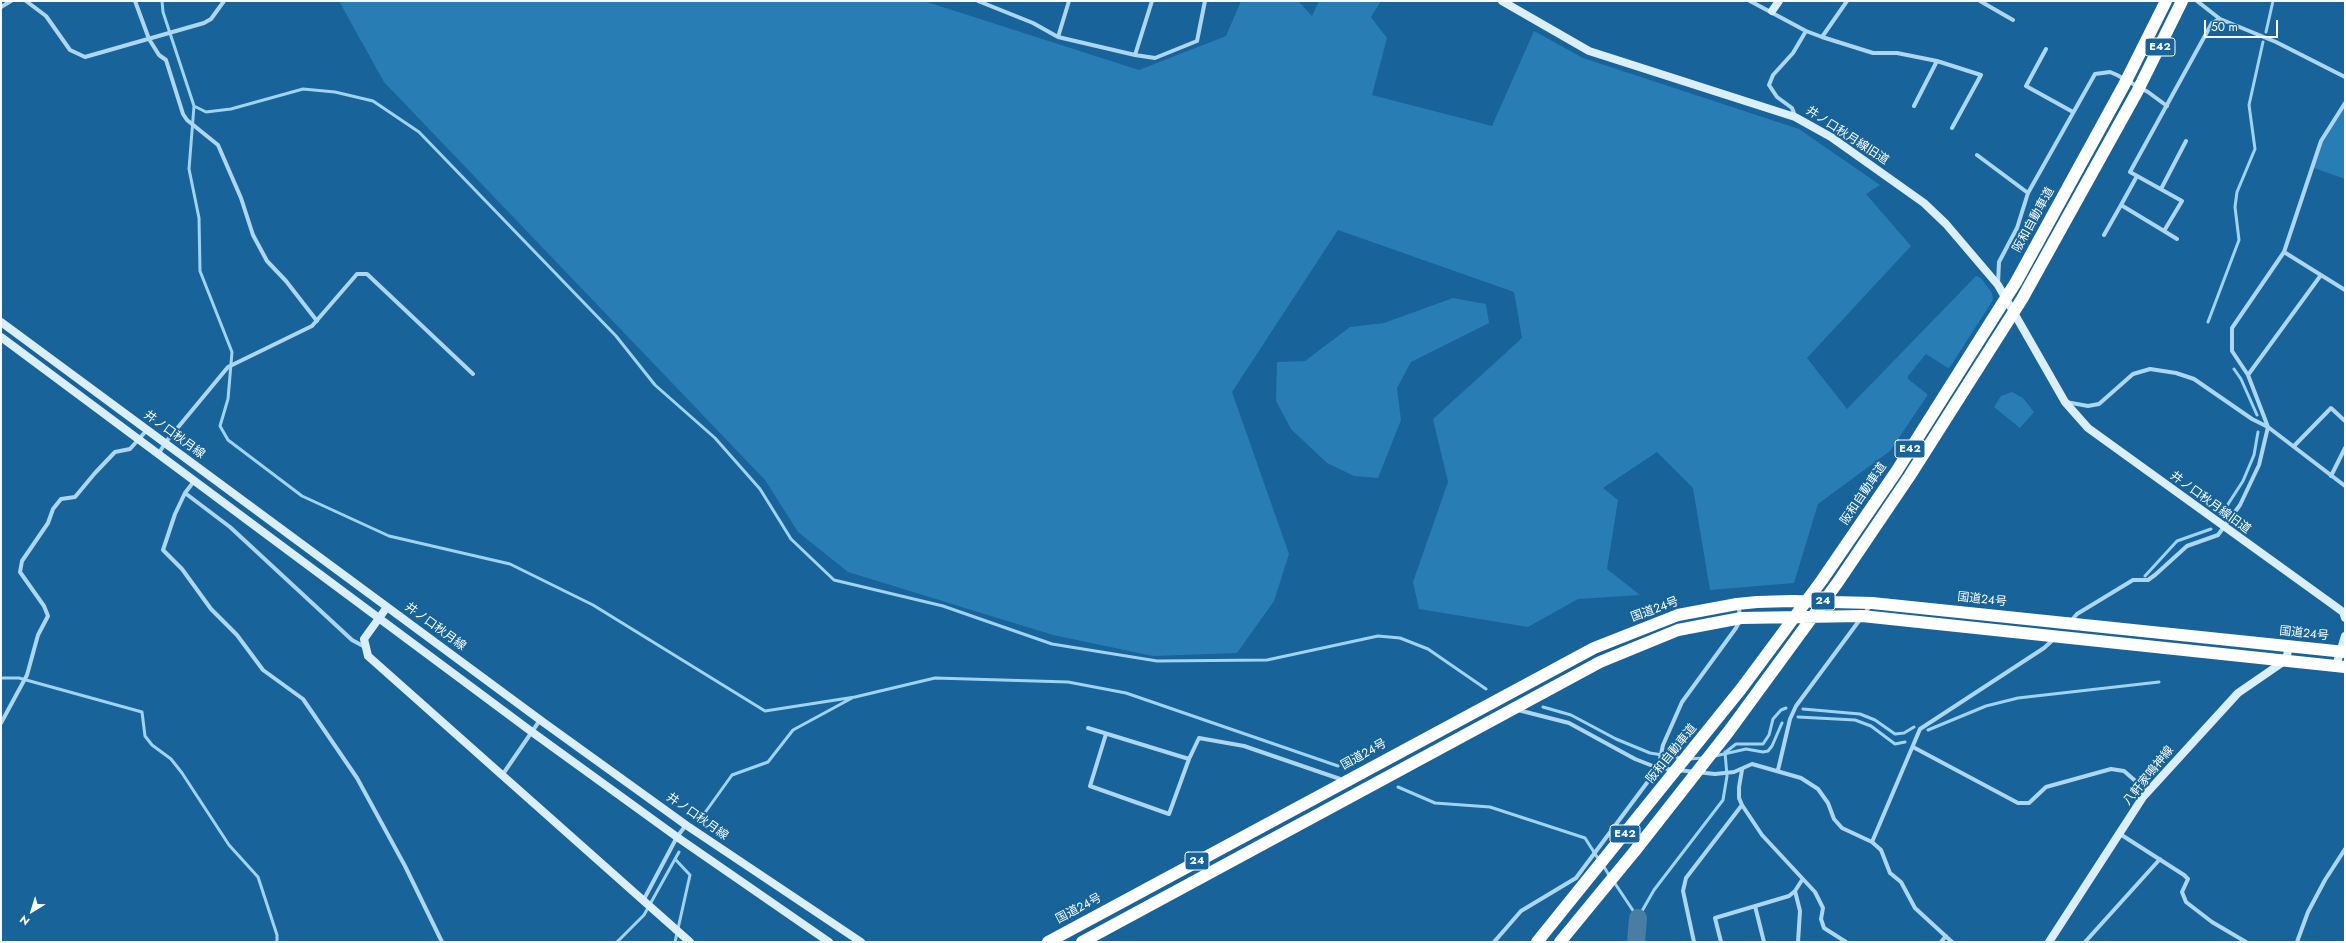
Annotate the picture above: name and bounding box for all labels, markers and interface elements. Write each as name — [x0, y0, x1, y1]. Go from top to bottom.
scale bar — [2206, 12, 2280, 38]
text: 50 m — [2211, 18, 2238, 36]
road number: E42 — [2145, 38, 2175, 56]
street label: 井ノ口秋月線旧道 — [1803, 104, 1891, 168]
street label: 阪和自動車道 — [2010, 185, 2058, 255]
street label: 井ノ口秋月線 — [141, 408, 207, 462]
road number: E42 — [1895, 440, 1925, 458]
street label: 阪和自動車道 — [1838, 460, 1890, 528]
street label: 井ノ口秋月線旧道 — [2167, 469, 2253, 537]
street label: 国道24号 — [1956, 590, 2008, 610]
road number: 24 — [1811, 592, 1835, 610]
street label: 国道24号 — [1629, 595, 1681, 625]
street label: 井ノ口秋月線 — [402, 600, 468, 654]
street label: 国道24号 — [2278, 624, 2330, 644]
street label: 阪和自動車道 — [1644, 721, 1700, 787]
street label: 国道24号 — [1339, 737, 1389, 773]
street label: 八軒家鳴神線 — [2121, 743, 2177, 809]
street label: 井ノ口秋月線 — [663, 790, 731, 844]
road number: E42 — [1610, 825, 1640, 843]
road number: 24 — [1185, 852, 1209, 870]
north arrow — [12, 891, 52, 931]
street label: 国道24号 — [1054, 891, 1104, 927]
text: N — [16, 911, 33, 929]

